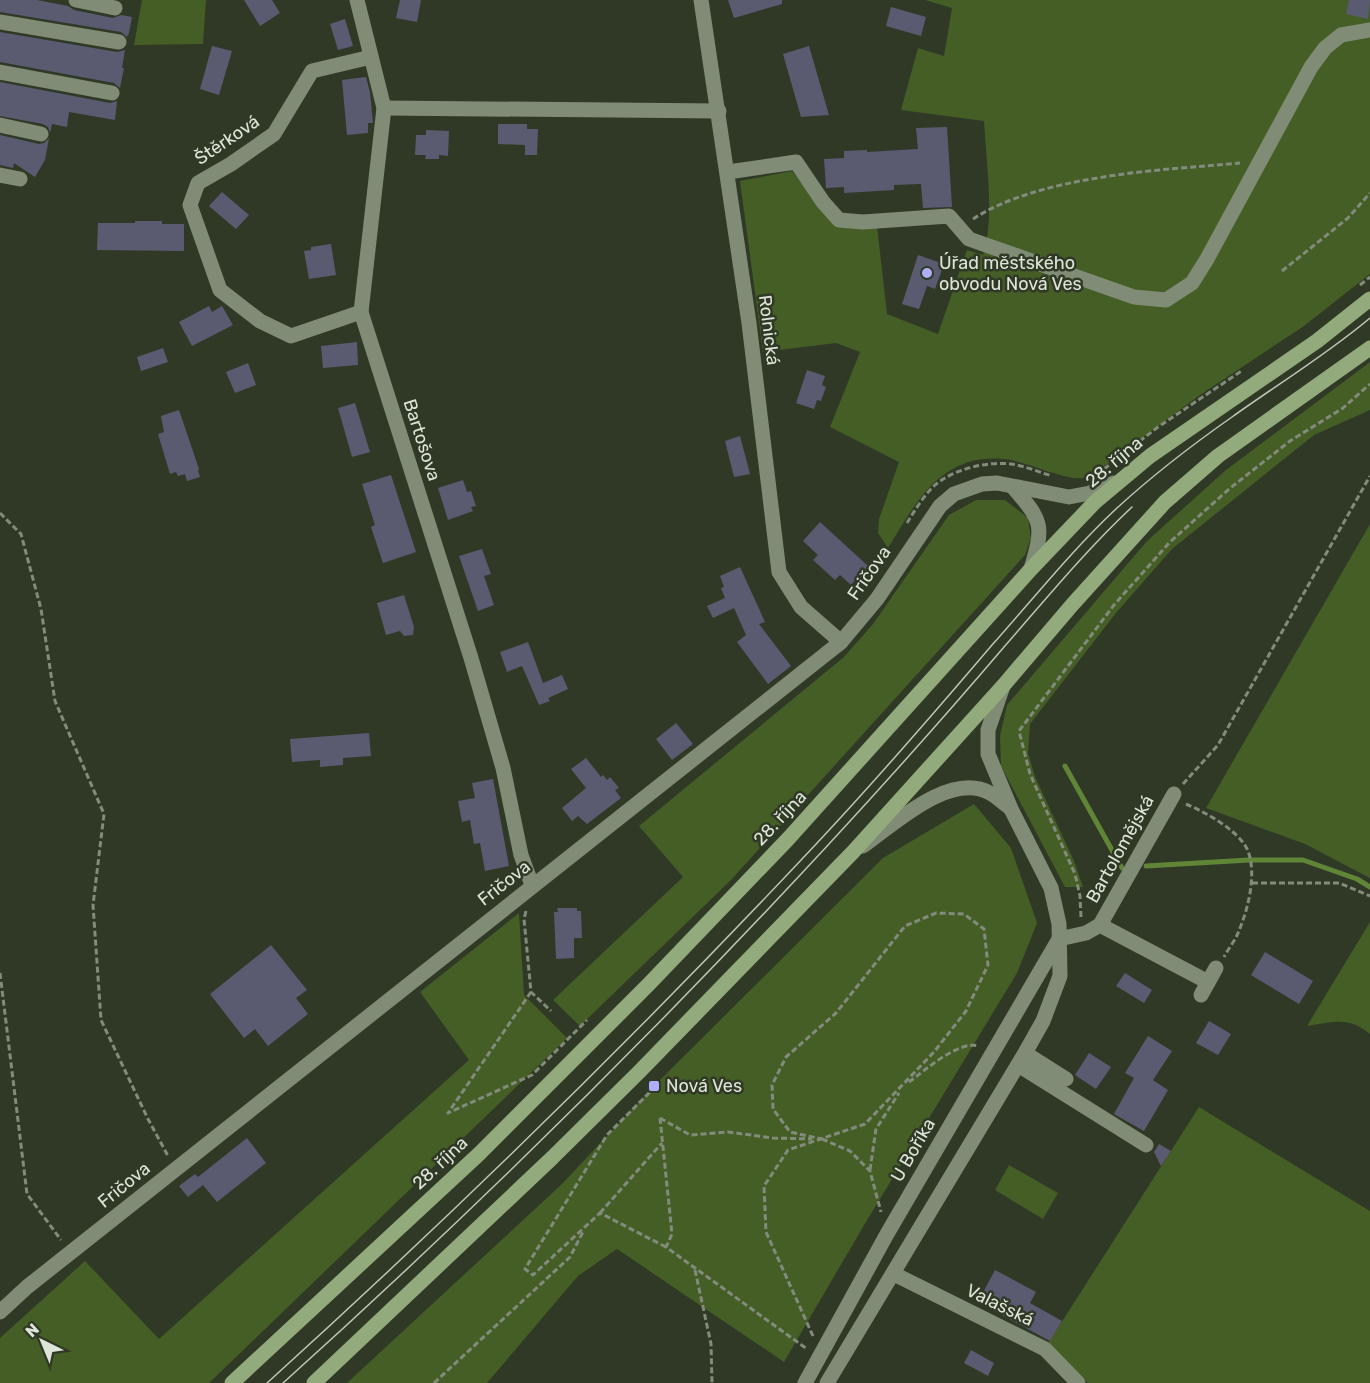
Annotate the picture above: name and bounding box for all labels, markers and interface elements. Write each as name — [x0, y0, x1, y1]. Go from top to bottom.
street label: Štěrková — [190, 110, 264, 170]
place label: Úřad městského obvodu Nová Ves — [939, 252, 1082, 295]
marker: Úřad městského obvodu Nová Ves — [920, 266, 934, 280]
street label: Rolnická — [754, 294, 784, 366]
street label: Bartošova — [398, 396, 446, 484]
street label: 28. října — [1081, 432, 1147, 492]
street label: Fričova — [843, 542, 895, 604]
street label: 28. října — [749, 786, 811, 850]
street label: Bartolomějská — [1081, 791, 1159, 907]
street label: Fričova — [473, 856, 535, 910]
place label: Nová Ves — [666, 1075, 742, 1097]
marker: Nová Ves — [647, 1079, 661, 1093]
street label: U Boříka — [886, 1114, 940, 1186]
street label: 28. října — [408, 1132, 472, 1194]
street label: Fričova — [93, 1157, 155, 1213]
street label: Valašská — [963, 1279, 1037, 1331]
north arrow — [12, 1311, 72, 1371]
text: N — [21, 1320, 43, 1341]

